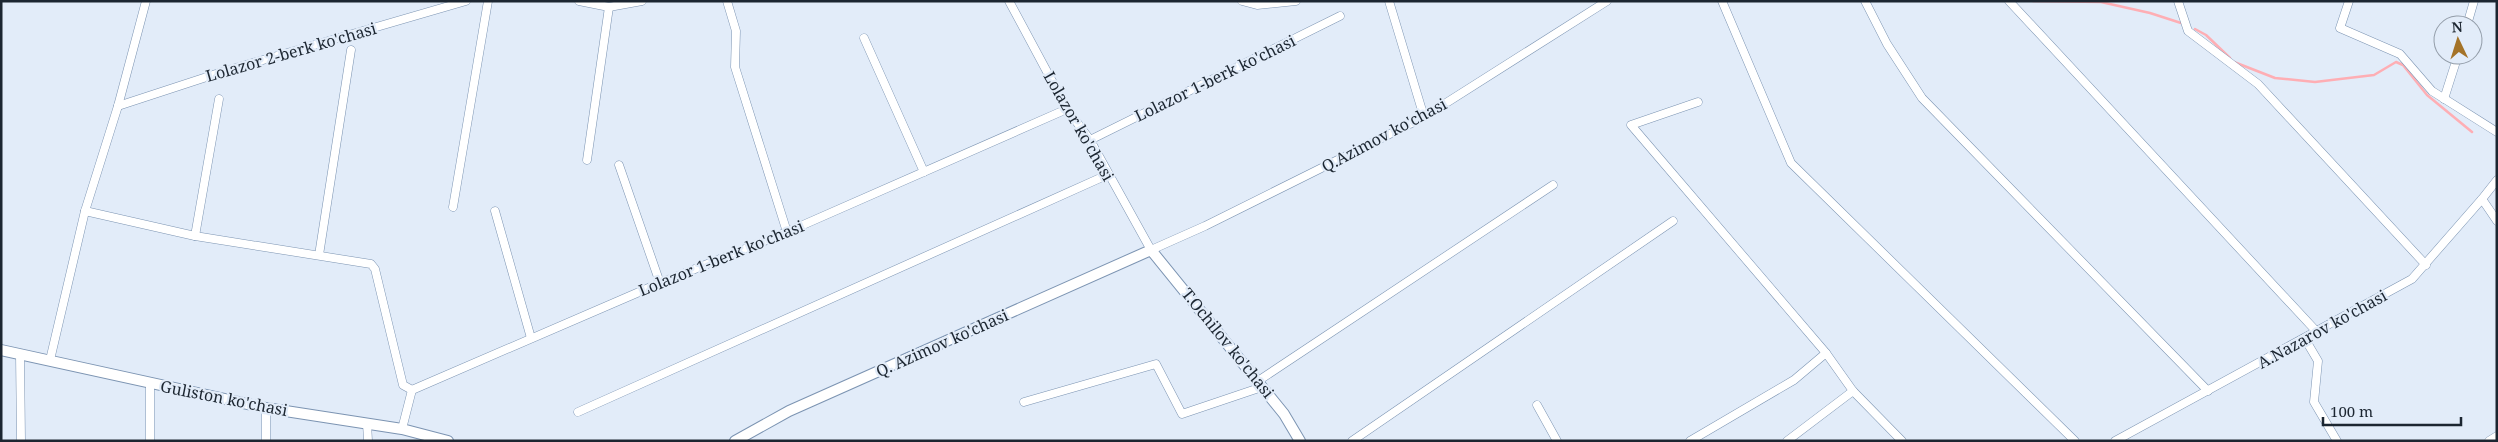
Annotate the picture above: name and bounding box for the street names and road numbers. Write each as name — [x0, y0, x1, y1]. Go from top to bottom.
street label: Lolazor 2-berk ko'chasi — [203, 17, 379, 87]
street label: Lolazor 1-berk ko'chasi — [1131, 29, 1299, 127]
street label: Lolazor ko'chasi — [1039, 67, 1119, 185]
street label: Q.Azimov ko'chasi — [1318, 93, 1450, 177]
street label: Lolazor 1-berk ko'chasi — [635, 215, 807, 301]
street label: T.Ochilov ko'chasi — [1177, 283, 1279, 403]
street label: A.Nazarov ko'chasi — [2253, 284, 2391, 374]
street label: Q. Azimov ko'chasi — [872, 304, 1012, 382]
street label: Guliston ko'chasi — [159, 375, 289, 421]

